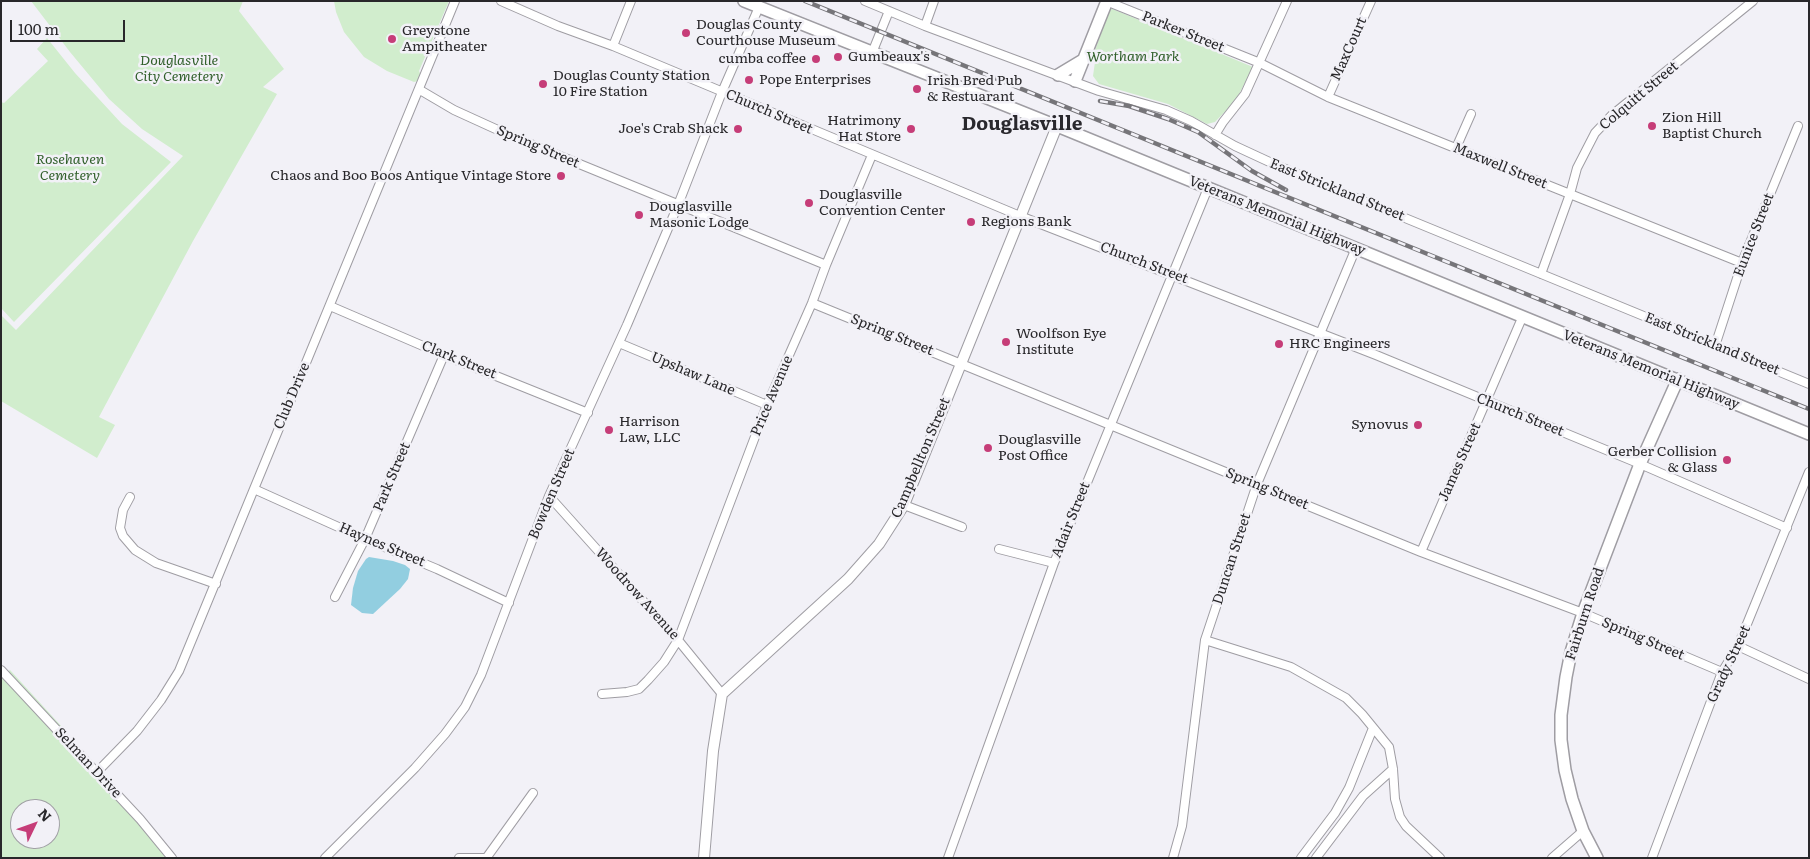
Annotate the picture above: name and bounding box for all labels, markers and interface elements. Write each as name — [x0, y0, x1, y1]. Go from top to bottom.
street label: Parker Street — [1139, 8, 1227, 56]
scale bar — [12, 10, 128, 42]
street label: MaxCourt — [1327, 14, 1371, 84]
text: 100 m — [18, 17, 59, 40]
place label: Douglas County Courthouse Museum — [696, 17, 836, 49]
place label: Greystone Ampitheater — [402, 23, 487, 56]
marker: Douglas County Courthouse Museum — [680, 27, 692, 39]
marker: Greystone Ampitheater — [386, 33, 398, 45]
place label: Gumbeaux's — [848, 49, 930, 65]
park label: Wortham Park — [1086, 49, 1180, 65]
place label: cumba coffee — [719, 51, 806, 67]
marker: Gumbeaux's — [832, 51, 844, 63]
park label: Douglasville City Cemetery — [135, 53, 223, 85]
marker: cumba coffee — [810, 53, 822, 65]
street label: Colquitt Street — [1596, 58, 1682, 134]
place label: Douglas County Station 10 Fire Station — [553, 68, 710, 100]
place label: Pope Enterprises — [759, 72, 871, 88]
place label: Irish Bred Pub & Restuarant — [927, 73, 1022, 105]
marker: Pope Enterprises — [743, 74, 755, 86]
marker: Douglas County Station 10 Fire Station — [537, 78, 549, 90]
marker: Irish Bred Pub & Restuarant — [911, 83, 923, 95]
street label: Church Street — [723, 86, 815, 138]
place label: Zion Hill Baptist Church — [1662, 110, 1762, 142]
place label: Hatrimony Hat Store — [827, 113, 901, 146]
district label: Douglasville — [962, 113, 1082, 135]
marker: Zion Hill Baptist Church — [1646, 120, 1658, 132]
place label: Joe's Crab Shack — [618, 121, 728, 137]
street label: Spring Street — [494, 122, 582, 172]
marker: Joe's Crab Shack — [732, 123, 744, 135]
marker: Hatrimony Hat Store — [905, 123, 917, 135]
street label: Maxwell Street — [1450, 139, 1550, 193]
park label: Rosehaven Cemetery — [36, 152, 104, 184]
street label: East Strickland Street — [1267, 155, 1407, 225]
place label: Chaos and Boo Boos Antique Vintage Store — [270, 168, 551, 184]
marker: Chaos and Boo Boos Antique Vintage Store — [555, 170, 567, 182]
street label: Veterans Memorial Highway — [1186, 173, 1368, 259]
place label: Douglasville Convention Center — [819, 187, 945, 220]
street label: Eunice Street — [1730, 191, 1778, 279]
marker: Douglasville Convention Center — [803, 197, 815, 209]
place label: Douglasville Masonic Lodge — [649, 199, 749, 232]
marker: Douglasville Masonic Lodge — [633, 209, 645, 221]
place label: Regions Bank — [981, 214, 1071, 230]
marker: Regions Bank — [965, 216, 977, 228]
street label: Church Street — [1098, 239, 1190, 287]
street label: East Strickland Street — [1642, 309, 1782, 379]
street label: Spring Street — [848, 311, 936, 359]
place label: Woolfson Eye Institute — [1016, 326, 1106, 358]
street label: Veterans Memorial Highway — [1560, 327, 1742, 413]
marker: Woolfson Eye Institute — [1000, 336, 1012, 348]
place label: HRC Engineers — [1289, 336, 1390, 352]
street label: Clark Street — [419, 337, 499, 383]
marker: HRC Engineers — [1273, 338, 1285, 350]
street label: Upshaw Lane — [648, 349, 738, 399]
street label: Price Avenue — [747, 353, 797, 439]
street label: Club Drive — [270, 360, 314, 432]
street label: Church Street — [1474, 390, 1566, 440]
street label: Campbellton Street — [888, 395, 954, 521]
place label: Harrison Law, LLC — [619, 414, 681, 447]
place label: Synovus — [1351, 417, 1408, 433]
marker: Synovus — [1412, 419, 1424, 431]
street label: James Street — [1435, 420, 1485, 504]
marker: Harrison Law, LLC — [603, 424, 615, 436]
place label: Douglasville Post Office — [998, 432, 1081, 464]
street label: Park Street — [370, 440, 414, 514]
marker: Douglasville Post Office — [982, 442, 994, 454]
place label: Gerber Collision & Glass — [1608, 444, 1717, 477]
street label: Bowden Street — [525, 446, 579, 542]
marker: Gerber Collision & Glass — [1721, 454, 1733, 466]
street label: Spring Street — [1223, 465, 1311, 513]
street label: Adair Street — [1048, 480, 1094, 560]
street label: Duncan Street — [1209, 511, 1255, 607]
street label: Haynes Street — [336, 519, 428, 571]
street label: Woodrow Avenue — [591, 545, 683, 643]
street label: Fairburn Road — [1562, 565, 1608, 663]
street label: Spring Street — [1599, 614, 1687, 664]
street label: Grady Street — [1704, 623, 1754, 705]
street label: Selman Drive — [51, 724, 125, 802]
north arrow — [10, 799, 60, 849]
text: N — [34, 804, 57, 826]

